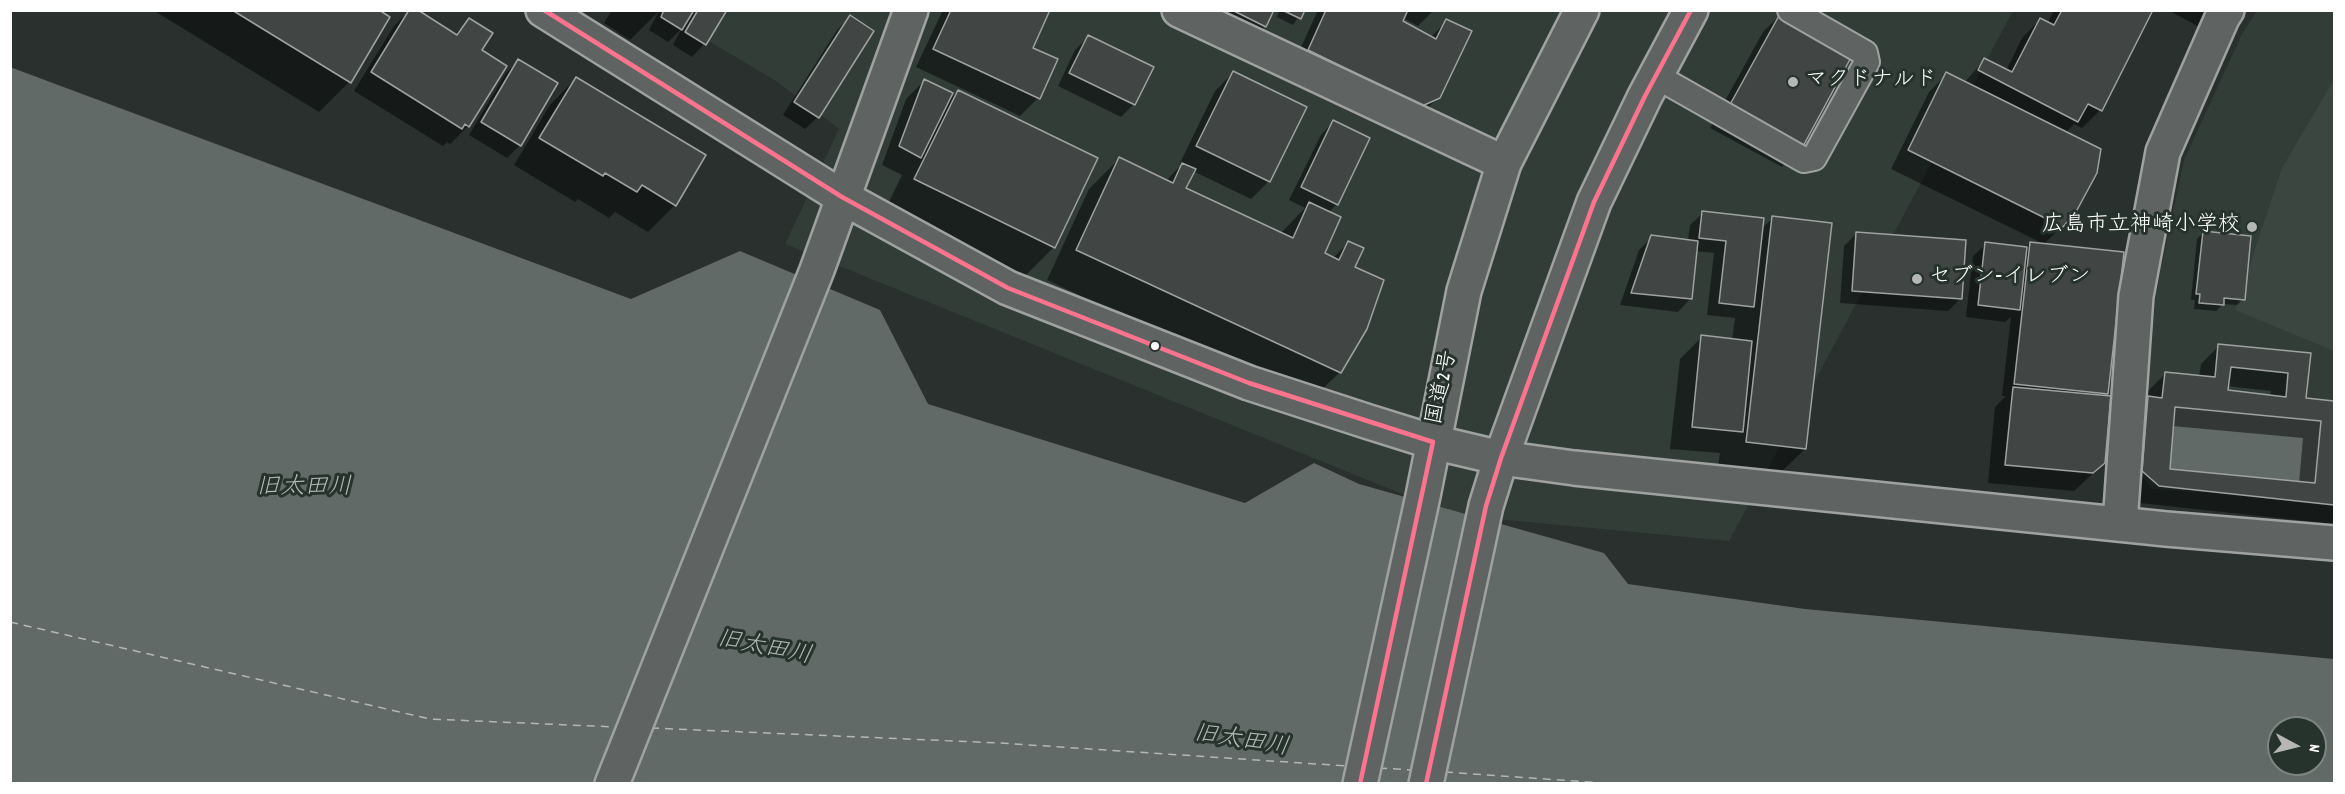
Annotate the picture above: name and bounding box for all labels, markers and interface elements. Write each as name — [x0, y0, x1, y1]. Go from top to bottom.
place label: マクドナルド — [1805, 69, 1937, 95]
marker: マクドナルド — [1786, 75, 1800, 89]
place label: 広島市立神崎小学校 — [2042, 214, 2240, 240]
marker: 広島市立神崎小学校 — [2245, 220, 2259, 234]
place label: セブン-イレブン — [1929, 266, 2091, 292]
marker: セブン-イレブン — [1910, 272, 1924, 286]
unlabelled marker — [1149, 340, 1161, 352]
street label: 国道2号 — [1423, 348, 1465, 428]
water label: 旧太田川 — [256, 476, 352, 504]
water label: 旧太田川 — [714, 627, 814, 673]
north arrow — [2267, 716, 2327, 776]
water label: 旧太田川 — [1191, 721, 1291, 765]
text: N — [2301, 743, 2325, 753]

